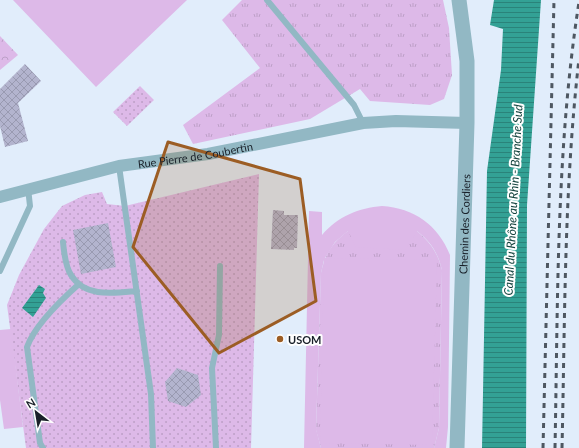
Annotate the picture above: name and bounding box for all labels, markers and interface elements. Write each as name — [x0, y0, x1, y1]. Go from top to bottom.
water label: Canal du Rhône au Rhin - Branche Sud — [501, 103, 526, 296]
street label: Rue Pierre de Coubertin — [137, 139, 254, 170]
street label: Chemin des Cordiers — [456, 174, 472, 274]
place label: USOM — [288, 333, 322, 346]
marker: USOM — [275, 334, 285, 344]
north arrow — [16, 392, 56, 432]
text: N — [24, 395, 38, 411]

